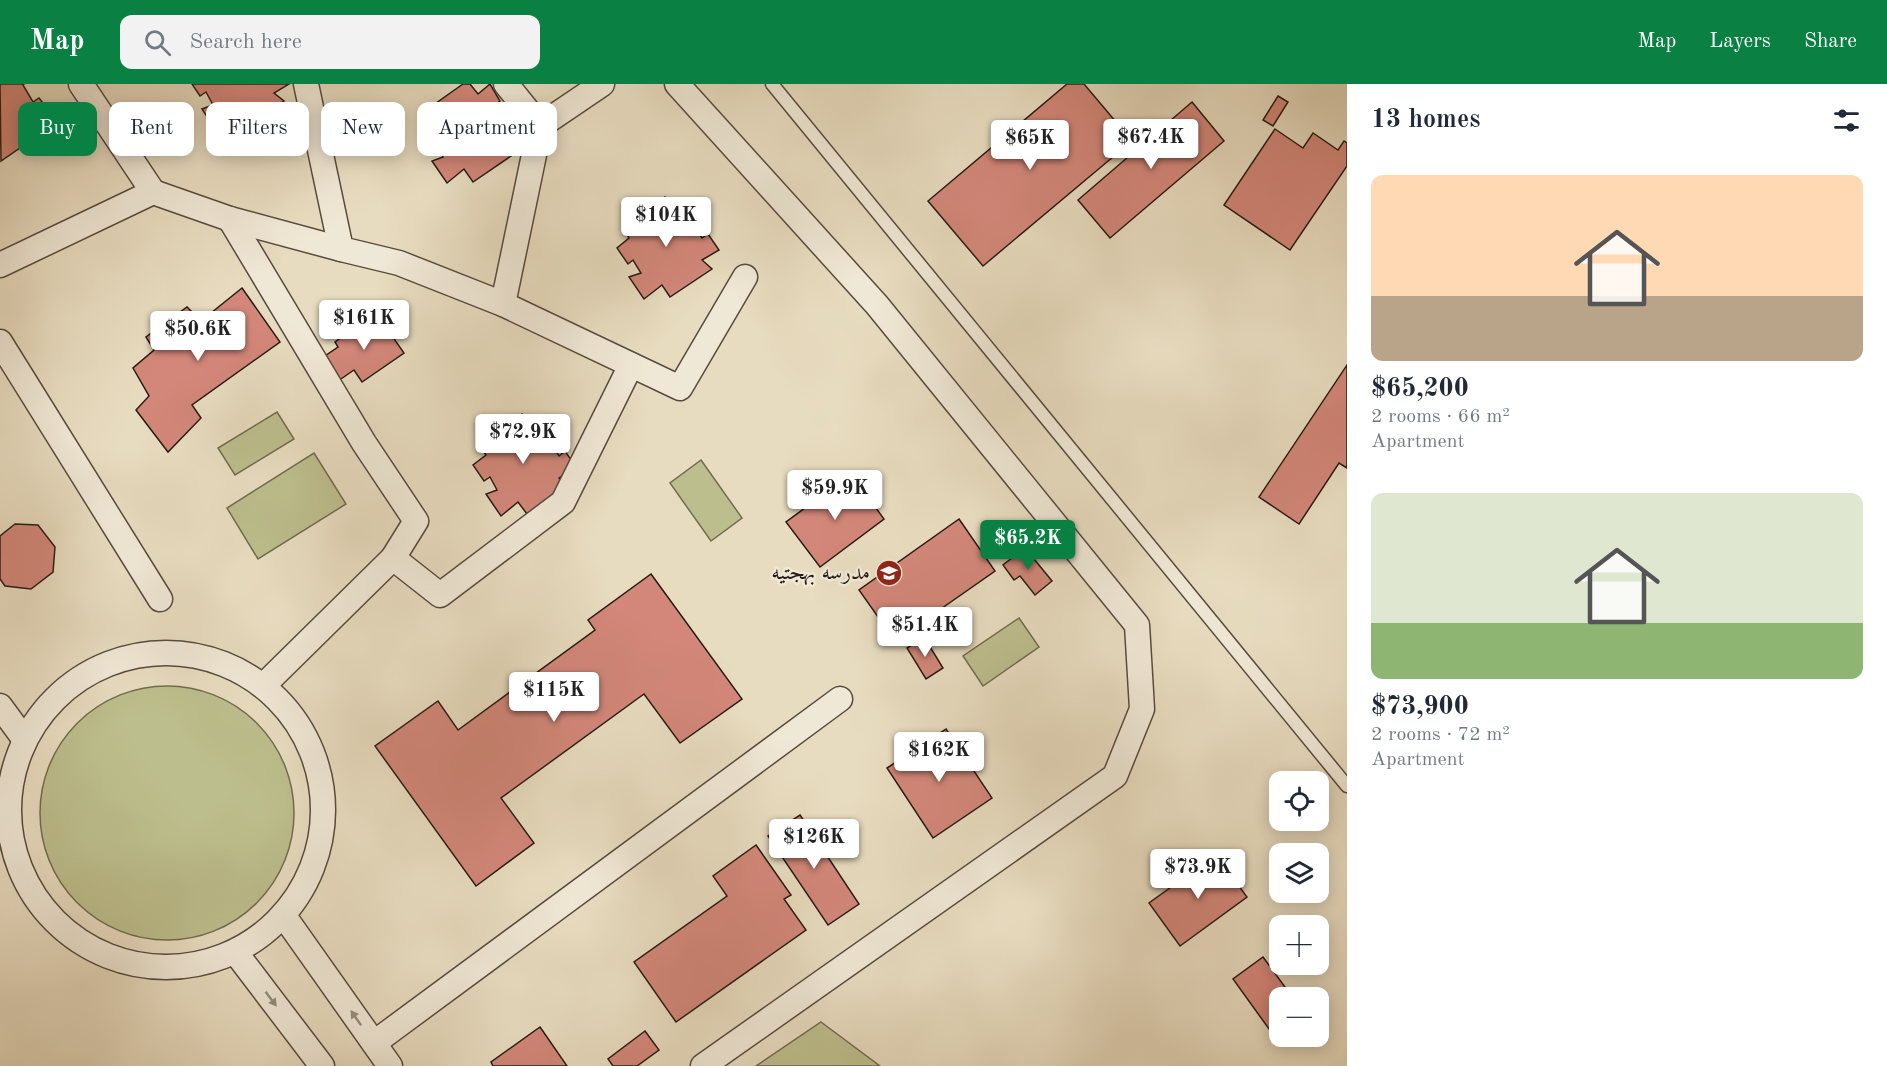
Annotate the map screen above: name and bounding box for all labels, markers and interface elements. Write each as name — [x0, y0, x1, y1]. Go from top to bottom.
search box — [120, 15, 540, 69]
icon: search — [141, 26, 174, 59]
text: Map — [30, 28, 84, 56]
text: Search here — [189, 31, 302, 53]
text: Map — [1637, 31, 1676, 52]
text: Layers — [1709, 31, 1771, 52]
text: Share — [1804, 31, 1857, 52]
chip: Buy — [18, 102, 97, 156]
chip: Rent — [109, 102, 194, 156]
chip: Filters — [206, 102, 309, 156]
chip: New — [321, 102, 405, 156]
chip: Apartment — [417, 102, 557, 156]
icon: filters — [1830, 104, 1863, 137]
text: 13 homes — [1371, 107, 1480, 133]
pin: $67.4K — [1102, 119, 1200, 170]
pin: $65K — [994, 120, 1066, 171]
text: $67.4K — [1117, 128, 1185, 148]
text: $65K — [1005, 129, 1055, 149]
pin: $104K — [624, 197, 708, 248]
text: $104K — [635, 206, 697, 226]
icon: home — [1563, 214, 1671, 322]
pin: $161K — [322, 300, 406, 351]
text: $161K — [333, 309, 395, 329]
pin: $50.6K — [149, 311, 247, 362]
text: $50.6K — [164, 320, 232, 340]
text: $65,200 — [1371, 376, 1469, 402]
text: 2 rooms · 66 m² — [1371, 407, 1510, 427]
pin: $72.9K — [474, 414, 572, 465]
text: $72.9K — [489, 423, 557, 443]
text: Apartment — [1371, 432, 1465, 452]
pin: $59.9K — [786, 470, 884, 521]
text: $59.9K — [801, 479, 869, 499]
pin: $65.2K — [979, 520, 1077, 571]
text: $65.2K — [994, 529, 1062, 549]
icon: home — [1563, 532, 1671, 640]
school or university icon: مدرسه بهجتیه — [874, 558, 904, 588]
place label: مدرسه بهجتیه — [771, 562, 870, 586]
pin: $51.4K — [876, 607, 974, 658]
text: $51.4K — [891, 616, 959, 636]
pin: $115K — [512, 672, 596, 723]
text: $115K — [523, 681, 585, 701]
text: $73,900 — [1371, 694, 1469, 720]
text: 2 rooms · 72 m² — [1371, 725, 1510, 745]
pin: $162K — [897, 732, 981, 783]
text: $162K — [908, 741, 970, 761]
text: Apartment — [1371, 750, 1465, 770]
map controls — [1269, 771, 1329, 1047]
button: locate — [1269, 771, 1329, 831]
pin: $126K — [772, 819, 856, 870]
text: $126K — [783, 828, 845, 848]
button: layers — [1269, 843, 1329, 903]
pin: $73.9K — [1149, 849, 1247, 900]
text: $73.9K — [1164, 858, 1232, 878]
button: + — [1269, 915, 1329, 975]
button: − — [1269, 987, 1329, 1047]
one-way arrow — [265, 992, 277, 1007]
one-way arrow — [350, 1011, 362, 1027]

